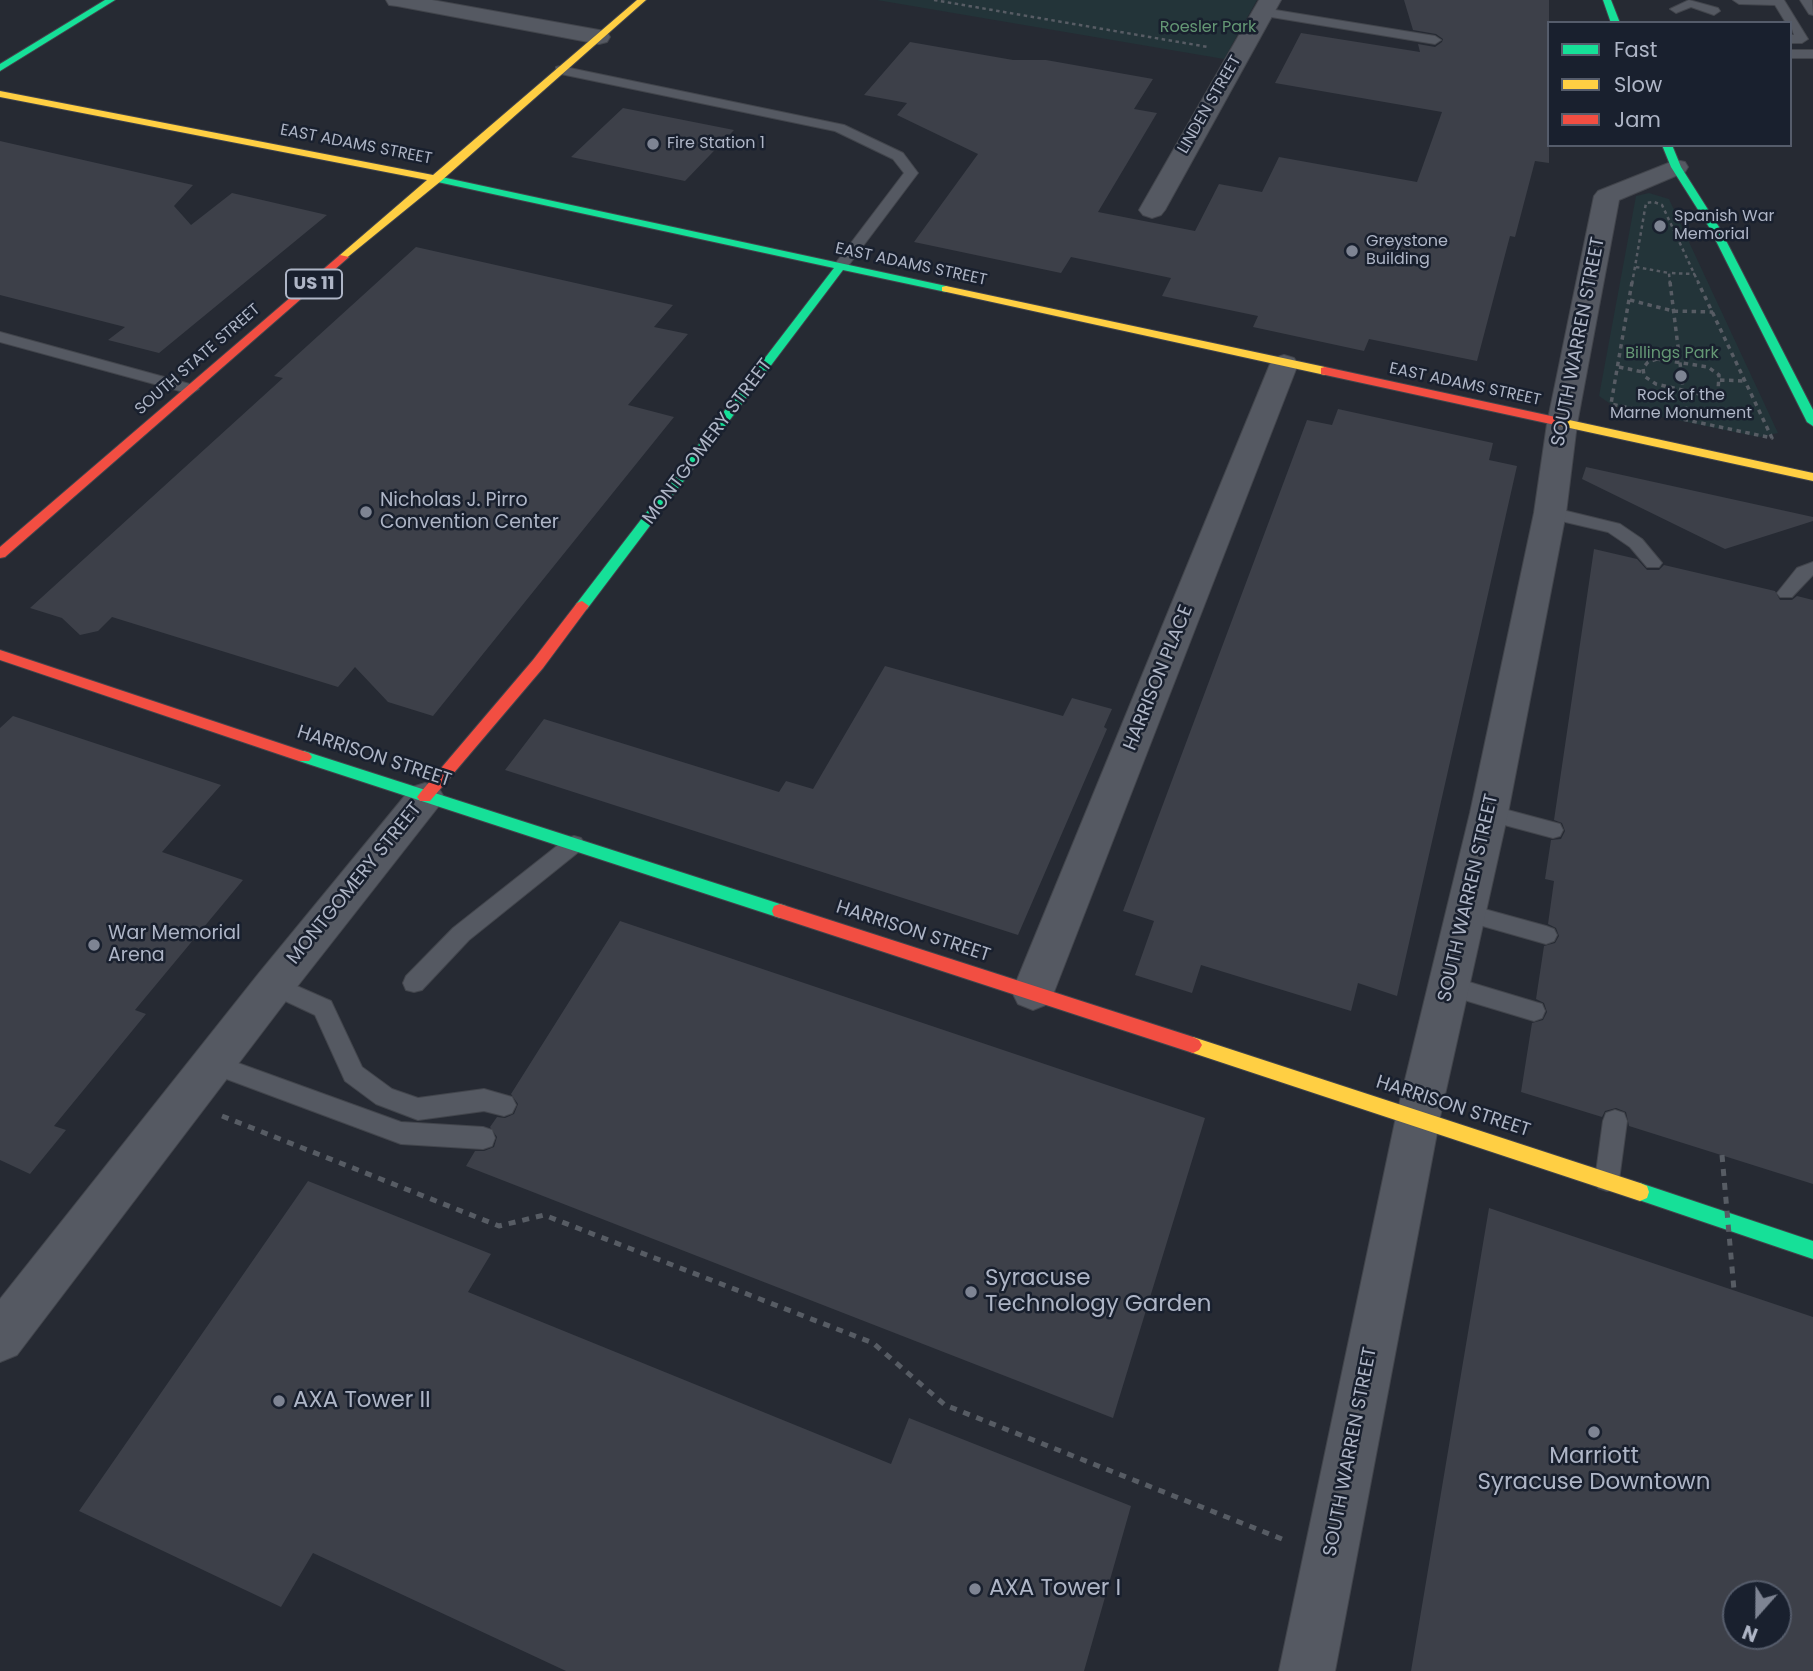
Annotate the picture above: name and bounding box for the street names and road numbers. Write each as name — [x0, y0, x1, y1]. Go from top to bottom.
street label: LINDEN STREET — [1174, 53, 1246, 157]
street label: EAST ADAMS STREET — [278, 121, 434, 169]
street label: SOUTH WARREN STREET — [1548, 235, 1610, 449]
street label: EAST ADAMS STREET — [833, 240, 989, 290]
road number: US 11 — [286, 270, 342, 298]
street label: SOUTH STATE STREET — [131, 300, 265, 420]
street label: MONTGOMERY STREET — [638, 355, 778, 529]
street label: EAST ADAMS STREET — [1387, 360, 1543, 410]
street label: HARRISON PLACE — [1119, 602, 1199, 754]
street label: HARRISON STREET — [294, 721, 454, 793]
street label: SOUTH WARREN STREET — [1434, 792, 1504, 1004]
street label: MONTGOMERY STREET — [283, 799, 427, 969]
street label: HARRISON STREET — [833, 896, 993, 968]
street label: HARRISON STREET — [1373, 1071, 1533, 1143]
street label: SOUTH WARREN STREET — [1320, 1345, 1382, 1559]

